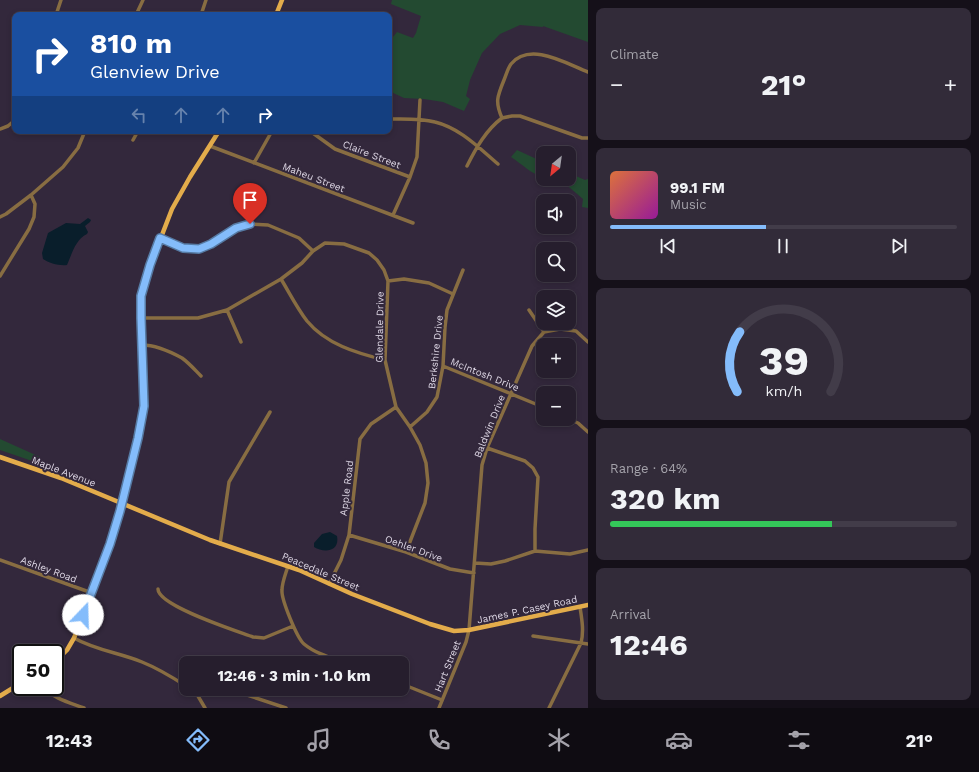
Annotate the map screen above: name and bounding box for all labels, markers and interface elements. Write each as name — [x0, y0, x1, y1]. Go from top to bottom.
text: 810 m — [90, 27, 172, 60]
icon: right — [24, 28, 76, 80]
text: Climate — [610, 47, 659, 62]
text: Glenview Drive — [90, 61, 220, 82]
text: 21° — [761, 67, 806, 102]
text: − — [610, 72, 623, 97]
text: + — [944, 72, 957, 97]
icon: left — [128, 104, 150, 126]
icon: ahead — [170, 104, 192, 126]
icon: ahead — [212, 104, 234, 126]
icon: right — [254, 104, 276, 126]
street label: Claire Street — [341, 138, 403, 171]
north arrow — [536, 146, 576, 186]
map controls — [536, 146, 576, 426]
street label: Maheu Street — [281, 161, 347, 195]
text: 99.1 FM — [670, 179, 725, 197]
pin — [233, 183, 267, 224]
icon: arrive — [239, 189, 261, 211]
button: sound — [536, 194, 576, 234]
text: Music — [670, 197, 707, 212]
icon: previous — [657, 235, 679, 257]
icon: pause — [772, 235, 794, 257]
icon: next — [888, 235, 910, 257]
button: search — [536, 242, 576, 282]
button: layers — [536, 290, 576, 330]
street label: Glendale Drive — [373, 291, 386, 363]
street label: Berkshire Drive — [426, 314, 445, 389]
text: 39 — [758, 336, 809, 385]
button: + — [536, 338, 576, 378]
street label: McIntosh Drive — [449, 356, 521, 393]
text: km/h — [765, 383, 802, 399]
button: − — [536, 386, 576, 426]
street label: Baldwin Drive — [472, 393, 507, 459]
street label: Maple Avenue — [30, 454, 98, 489]
street label: Apple Road — [338, 460, 355, 516]
text: Range · 64% — [610, 461, 687, 476]
text: 320 km — [610, 481, 720, 516]
street label: Oehler Drive — [384, 533, 444, 564]
street label: Peacedale Street — [280, 550, 362, 593]
street label: Ashley Road — [19, 554, 79, 585]
street label: James P. Casey Road — [476, 593, 578, 625]
position arrow — [62, 594, 104, 636]
text: Arrival — [610, 607, 651, 622]
text: 12:46 — [610, 627, 688, 662]
street label: Hart Street — [432, 638, 463, 693]
speed limit sign: 50 — [12, 644, 64, 696]
text: 12:46 · 3 min · 1.0 km — [217, 667, 371, 685]
icon: directions — [184, 726, 212, 754]
icon: music — [305, 726, 333, 754]
icon: phone — [425, 726, 453, 754]
icon: climate — [545, 726, 573, 754]
icon: car — [665, 726, 693, 754]
icon: filters — [785, 726, 813, 754]
text: 12:43 — [46, 730, 92, 751]
text: 21° — [905, 730, 933, 751]

